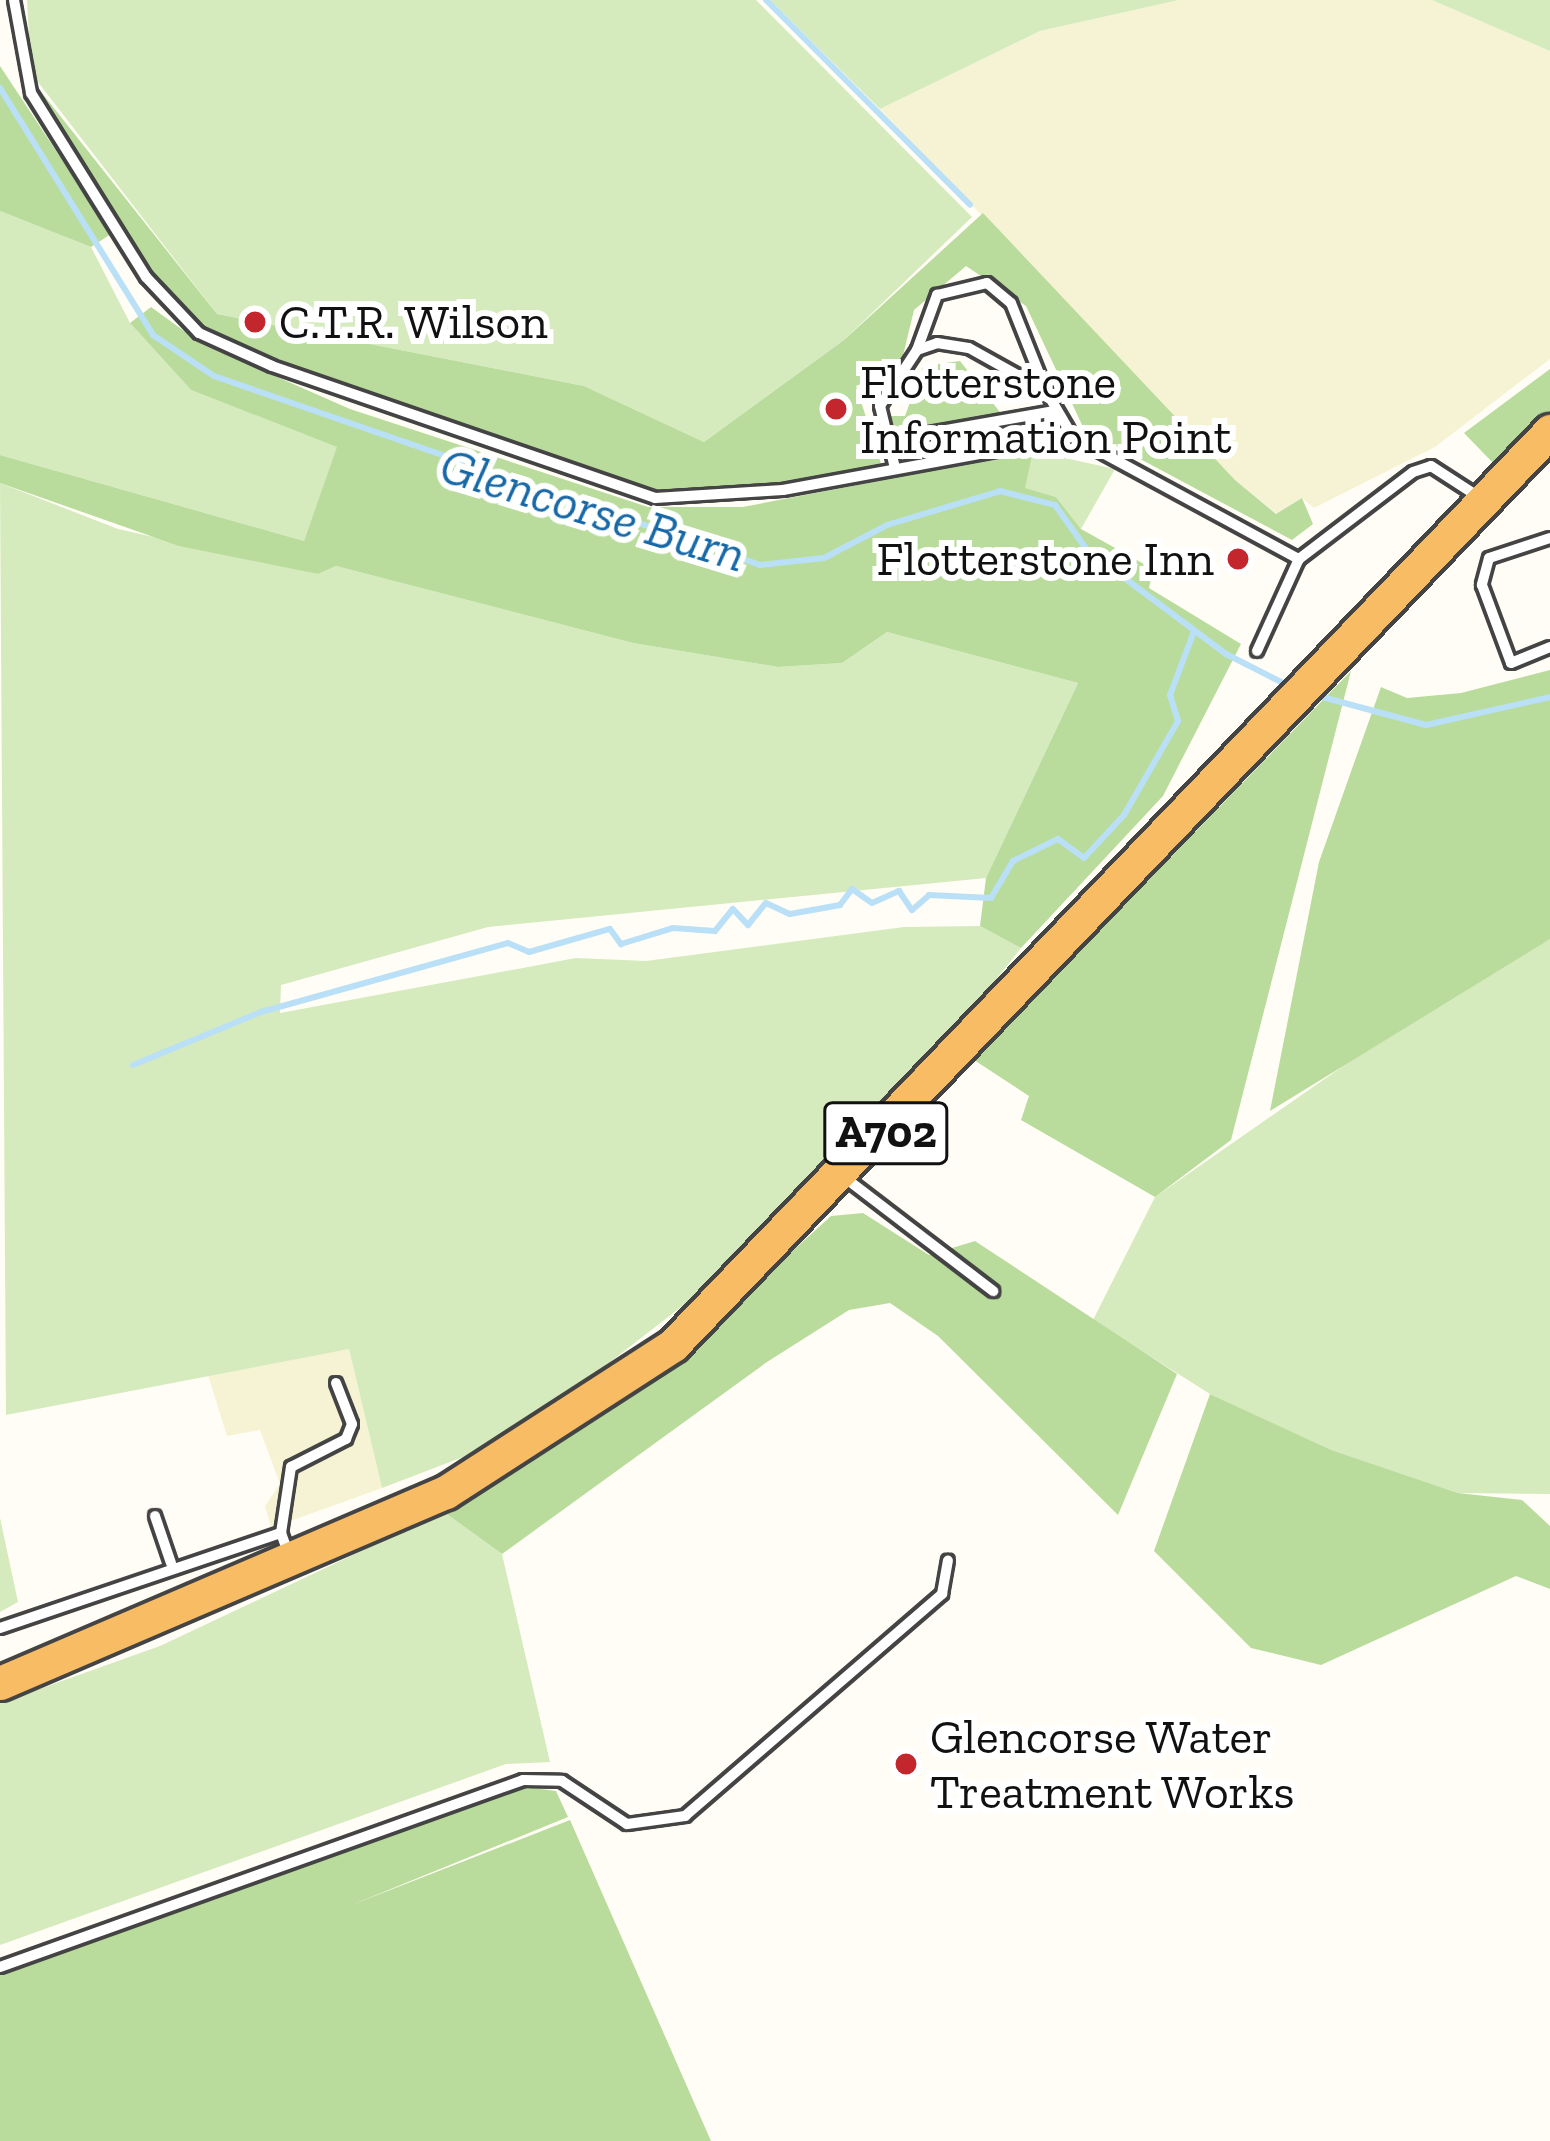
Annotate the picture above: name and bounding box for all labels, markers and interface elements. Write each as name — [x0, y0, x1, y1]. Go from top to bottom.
place label: C.T.R. Wilson — [279, 293, 549, 351]
marker: C.T.R. Wilson — [242, 309, 268, 335]
place label: Flotterstone Information Point — [860, 352, 1231, 465]
marker: Flotterstone Information Point — [823, 396, 849, 422]
water label: Glencorse Burn — [433, 435, 753, 585]
place label: Flotterstone Inn — [877, 530, 1214, 588]
marker: Flotterstone Inn — [1225, 546, 1251, 572]
road number: A702 — [823, 1094, 949, 1172]
place label: Glencorse Water Treatment Works — [930, 1707, 1296, 1820]
marker: Glencorse Water Treatment Works — [893, 1751, 919, 1777]

